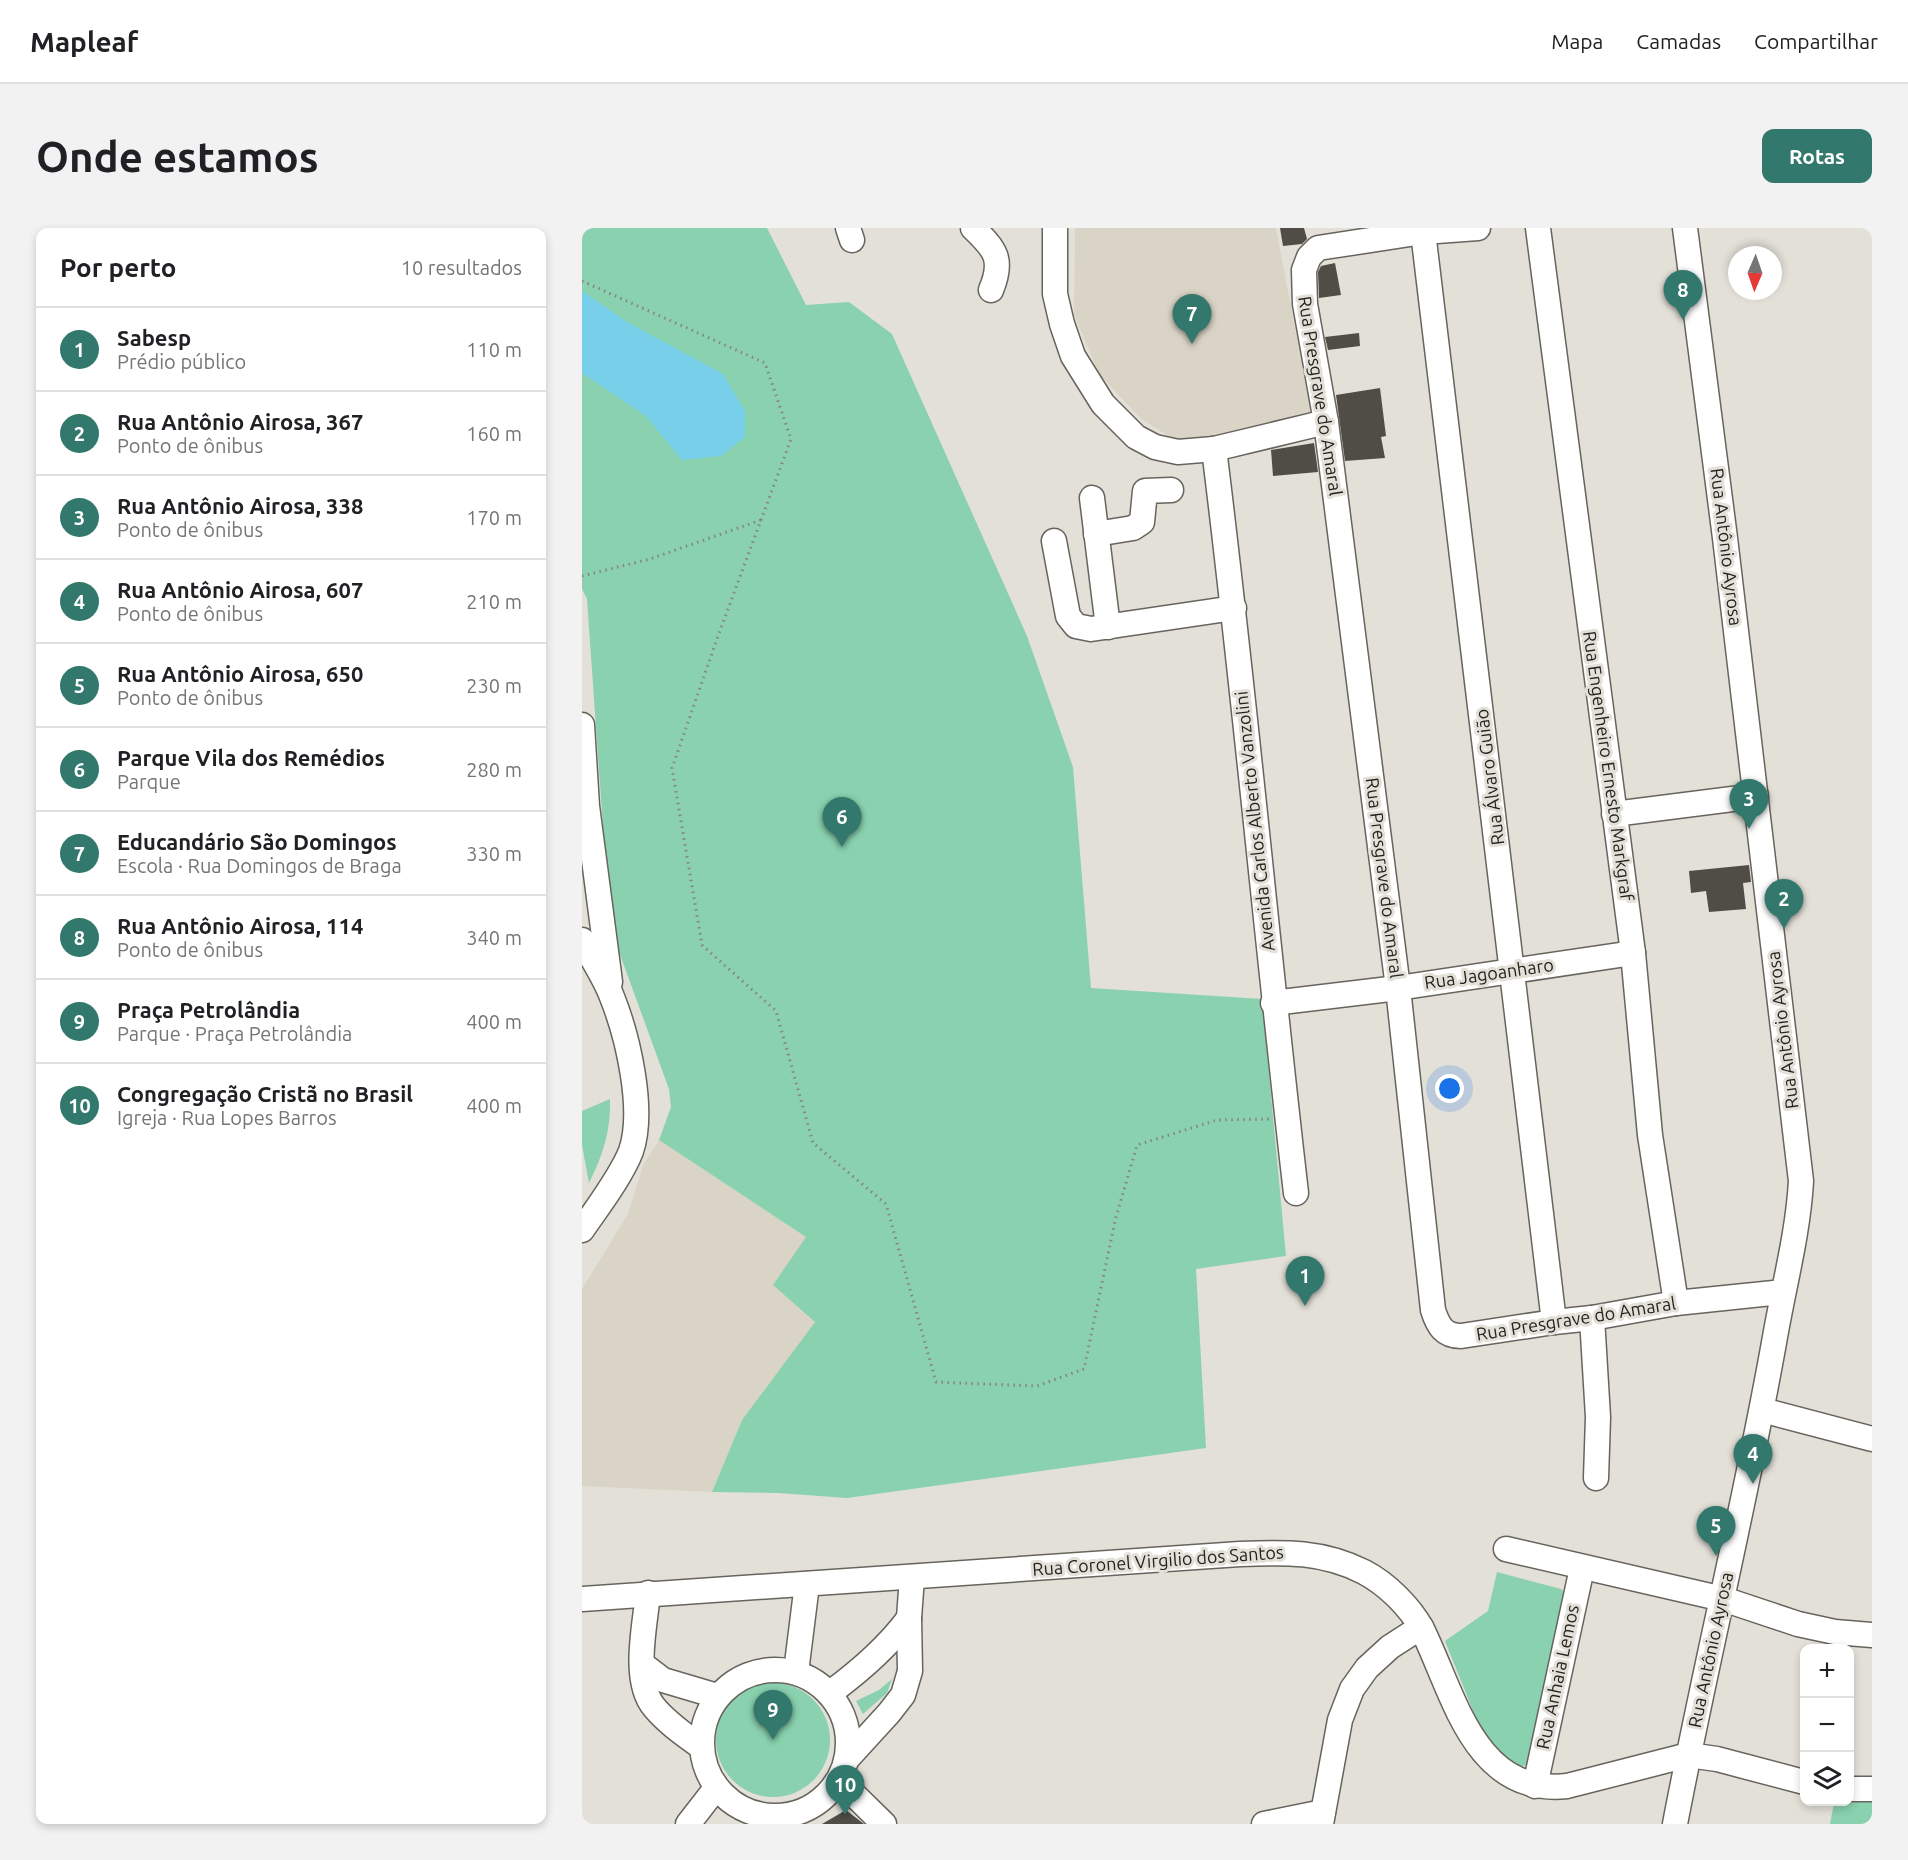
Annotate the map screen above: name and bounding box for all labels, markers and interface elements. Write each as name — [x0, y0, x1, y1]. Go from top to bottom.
text: Mapleaf — [30, 26, 138, 57]
text: Mapa — [1551, 29, 1603, 53]
text: Camadas — [1636, 29, 1721, 53]
text: Compartilhar — [1754, 29, 1878, 53]
button: Rotas — [1762, 129, 1872, 183]
text: Onde estamos — [36, 133, 319, 180]
north arrow — [1728, 246, 1782, 300]
text: Por perto — [60, 253, 176, 282]
text: 10 resultados — [401, 256, 522, 279]
pin: 8 — [1664, 270, 1702, 320]
pin: 7 — [1172, 294, 1212, 344]
street label: Rua Presgrave do Amaral — [1295, 295, 1347, 497]
text: Sabesp — [117, 325, 191, 350]
text: 1 — [74, 338, 85, 361]
text: 110 m — [466, 338, 522, 361]
text: Prédio público — [117, 350, 246, 373]
text: Rua Antônio Airosa, 367 — [117, 409, 363, 434]
text: 2 — [74, 422, 85, 445]
text: 160 m — [466, 422, 522, 445]
text: Ponto de ônibus — [117, 434, 263, 457]
street label: Rua Antônio Ayrosa — [1707, 467, 1747, 627]
text: Rua Antônio Airosa, 338 — [117, 493, 363, 518]
text: 3 — [74, 506, 85, 529]
text: 170 m — [466, 506, 522, 529]
text: Ponto de ônibus — [117, 518, 263, 541]
text: Rua Antônio Airosa, 607 — [117, 577, 363, 602]
text: 4 — [74, 590, 85, 613]
text: 210 m — [466, 590, 522, 613]
text: Ponto de ônibus — [117, 602, 263, 625]
street label: Rua Engenheiro Ernesto Markgraf — [1580, 630, 1638, 902]
text: Rua Antônio Airosa, 650 — [117, 661, 363, 686]
text: 5 — [74, 674, 85, 697]
text: 230 m — [466, 674, 522, 697]
text: Ponto de ônibus — [117, 686, 263, 709]
street label: Avenida Carlos Alberto Vanzolini — [1230, 690, 1278, 952]
street label: Rua Álvaro Guião — [1470, 708, 1507, 847]
text: Parque Vila dos Remédios — [117, 745, 385, 770]
text: 6 — [74, 758, 85, 781]
text: 280 m — [466, 758, 522, 781]
text: Parque — [117, 770, 181, 793]
street label: Rua Presgrave do Amaral — [1363, 776, 1407, 980]
pin: 3 — [1730, 780, 1768, 829]
pin: 6 — [822, 798, 862, 847]
text: Educandário São Domingos — [117, 829, 397, 854]
text: 7 — [74, 842, 85, 865]
text: 330 m — [466, 842, 522, 865]
text: Escola · Rua Domingos de Braga — [117, 854, 402, 877]
pin: 2 — [1764, 880, 1804, 929]
text: Rua Antônio Airosa, 114 — [117, 913, 363, 938]
text: 8 — [74, 926, 85, 949]
text: 340 m — [466, 926, 522, 949]
text: Ponto de ônibus — [117, 938, 263, 961]
street label: Rua Antônio Ayrosa — [1762, 950, 1802, 1110]
street label: Rua Jagoanharo — [1423, 954, 1555, 992]
text: Praça Petrolândia — [117, 997, 300, 1022]
text: 9 — [74, 1010, 85, 1033]
text: 400 m — [466, 1010, 522, 1033]
text: Parque · Praça Petrolândia — [117, 1022, 352, 1045]
your location — [1435, 1074, 1464, 1103]
text: Congregação Cristã no Brasil — [117, 1081, 413, 1106]
text: 10 — [68, 1094, 91, 1117]
text: 400 m — [466, 1094, 522, 1117]
text: Igreja · Rua Lopes Barros — [117, 1106, 337, 1129]
pin: 1 — [1286, 1256, 1324, 1306]
street label: Rua Presgrave do Amaral — [1475, 1292, 1677, 1344]
pin: 4 — [1734, 1434, 1772, 1484]
pin: 5 — [1696, 1506, 1736, 1556]
street label: Rua Coronel Virgilio dos Santos — [1032, 1541, 1284, 1579]
street label: Rua Antônio Ayrosa — [1684, 1570, 1736, 1729]
street label: Rua Anhaia Lemos — [1532, 1603, 1582, 1751]
map controls — [1800, 1644, 1854, 1806]
button: + — [1800, 1644, 1854, 1698]
pin: 9 — [754, 1690, 792, 1740]
button: − — [1800, 1698, 1854, 1752]
button: layers — [1800, 1752, 1854, 1806]
pin: 10 — [826, 1766, 864, 1815]

